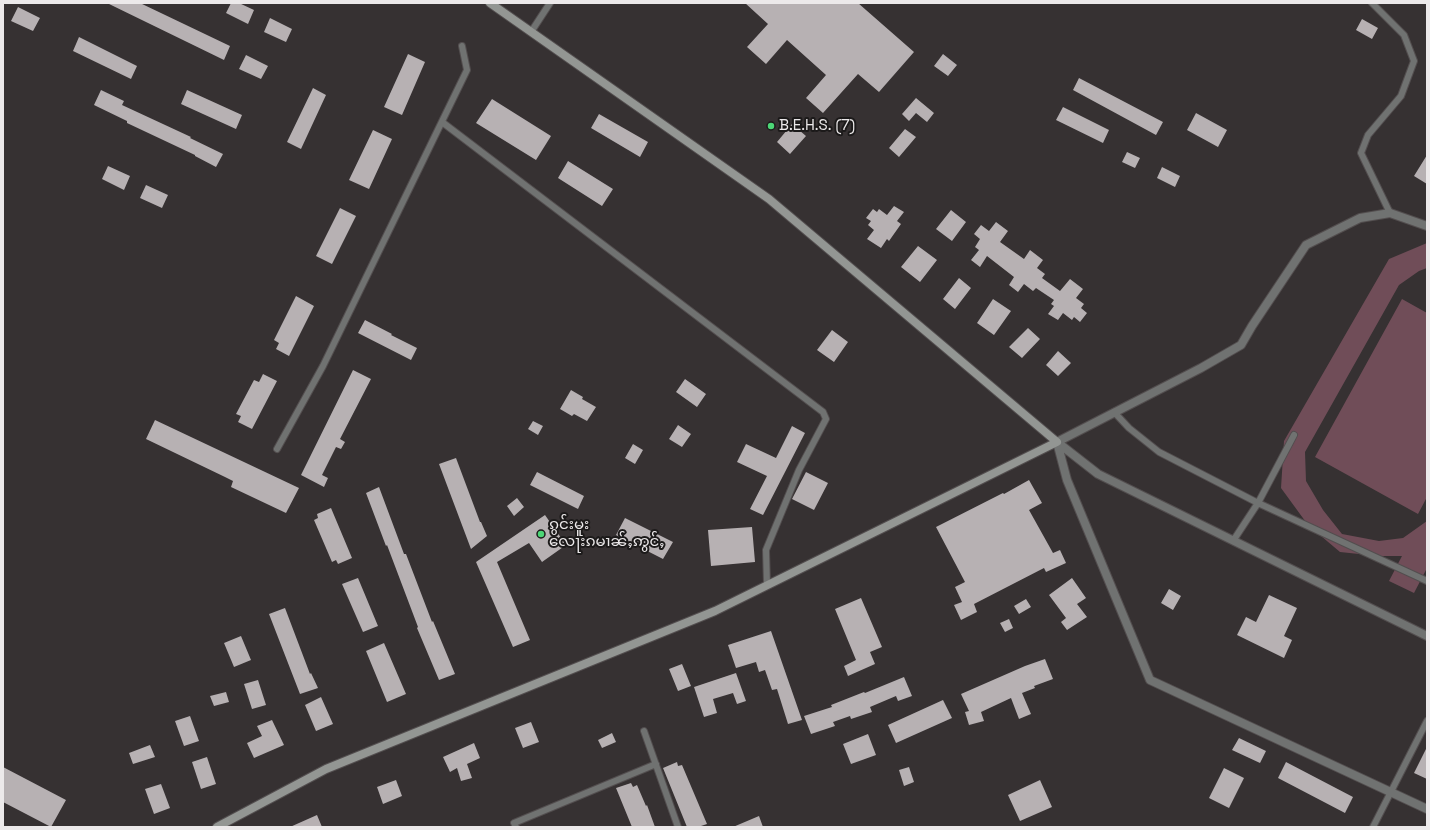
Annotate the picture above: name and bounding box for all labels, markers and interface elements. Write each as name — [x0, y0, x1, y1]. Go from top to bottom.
place label: B.E.H.S. (7) — [779, 117, 855, 135]
marker: B.E.H.S. (7) — [766, 121, 776, 131]
place label: ၵွင်းမူး လေႃးၵမၢၼ်ႇဢွင်ႇ — [549, 516, 665, 551]
marker: ၵွင်းမူး လေႃးၵမၢၼ်ႇဢွင်ႇ — [536, 529, 546, 539]

